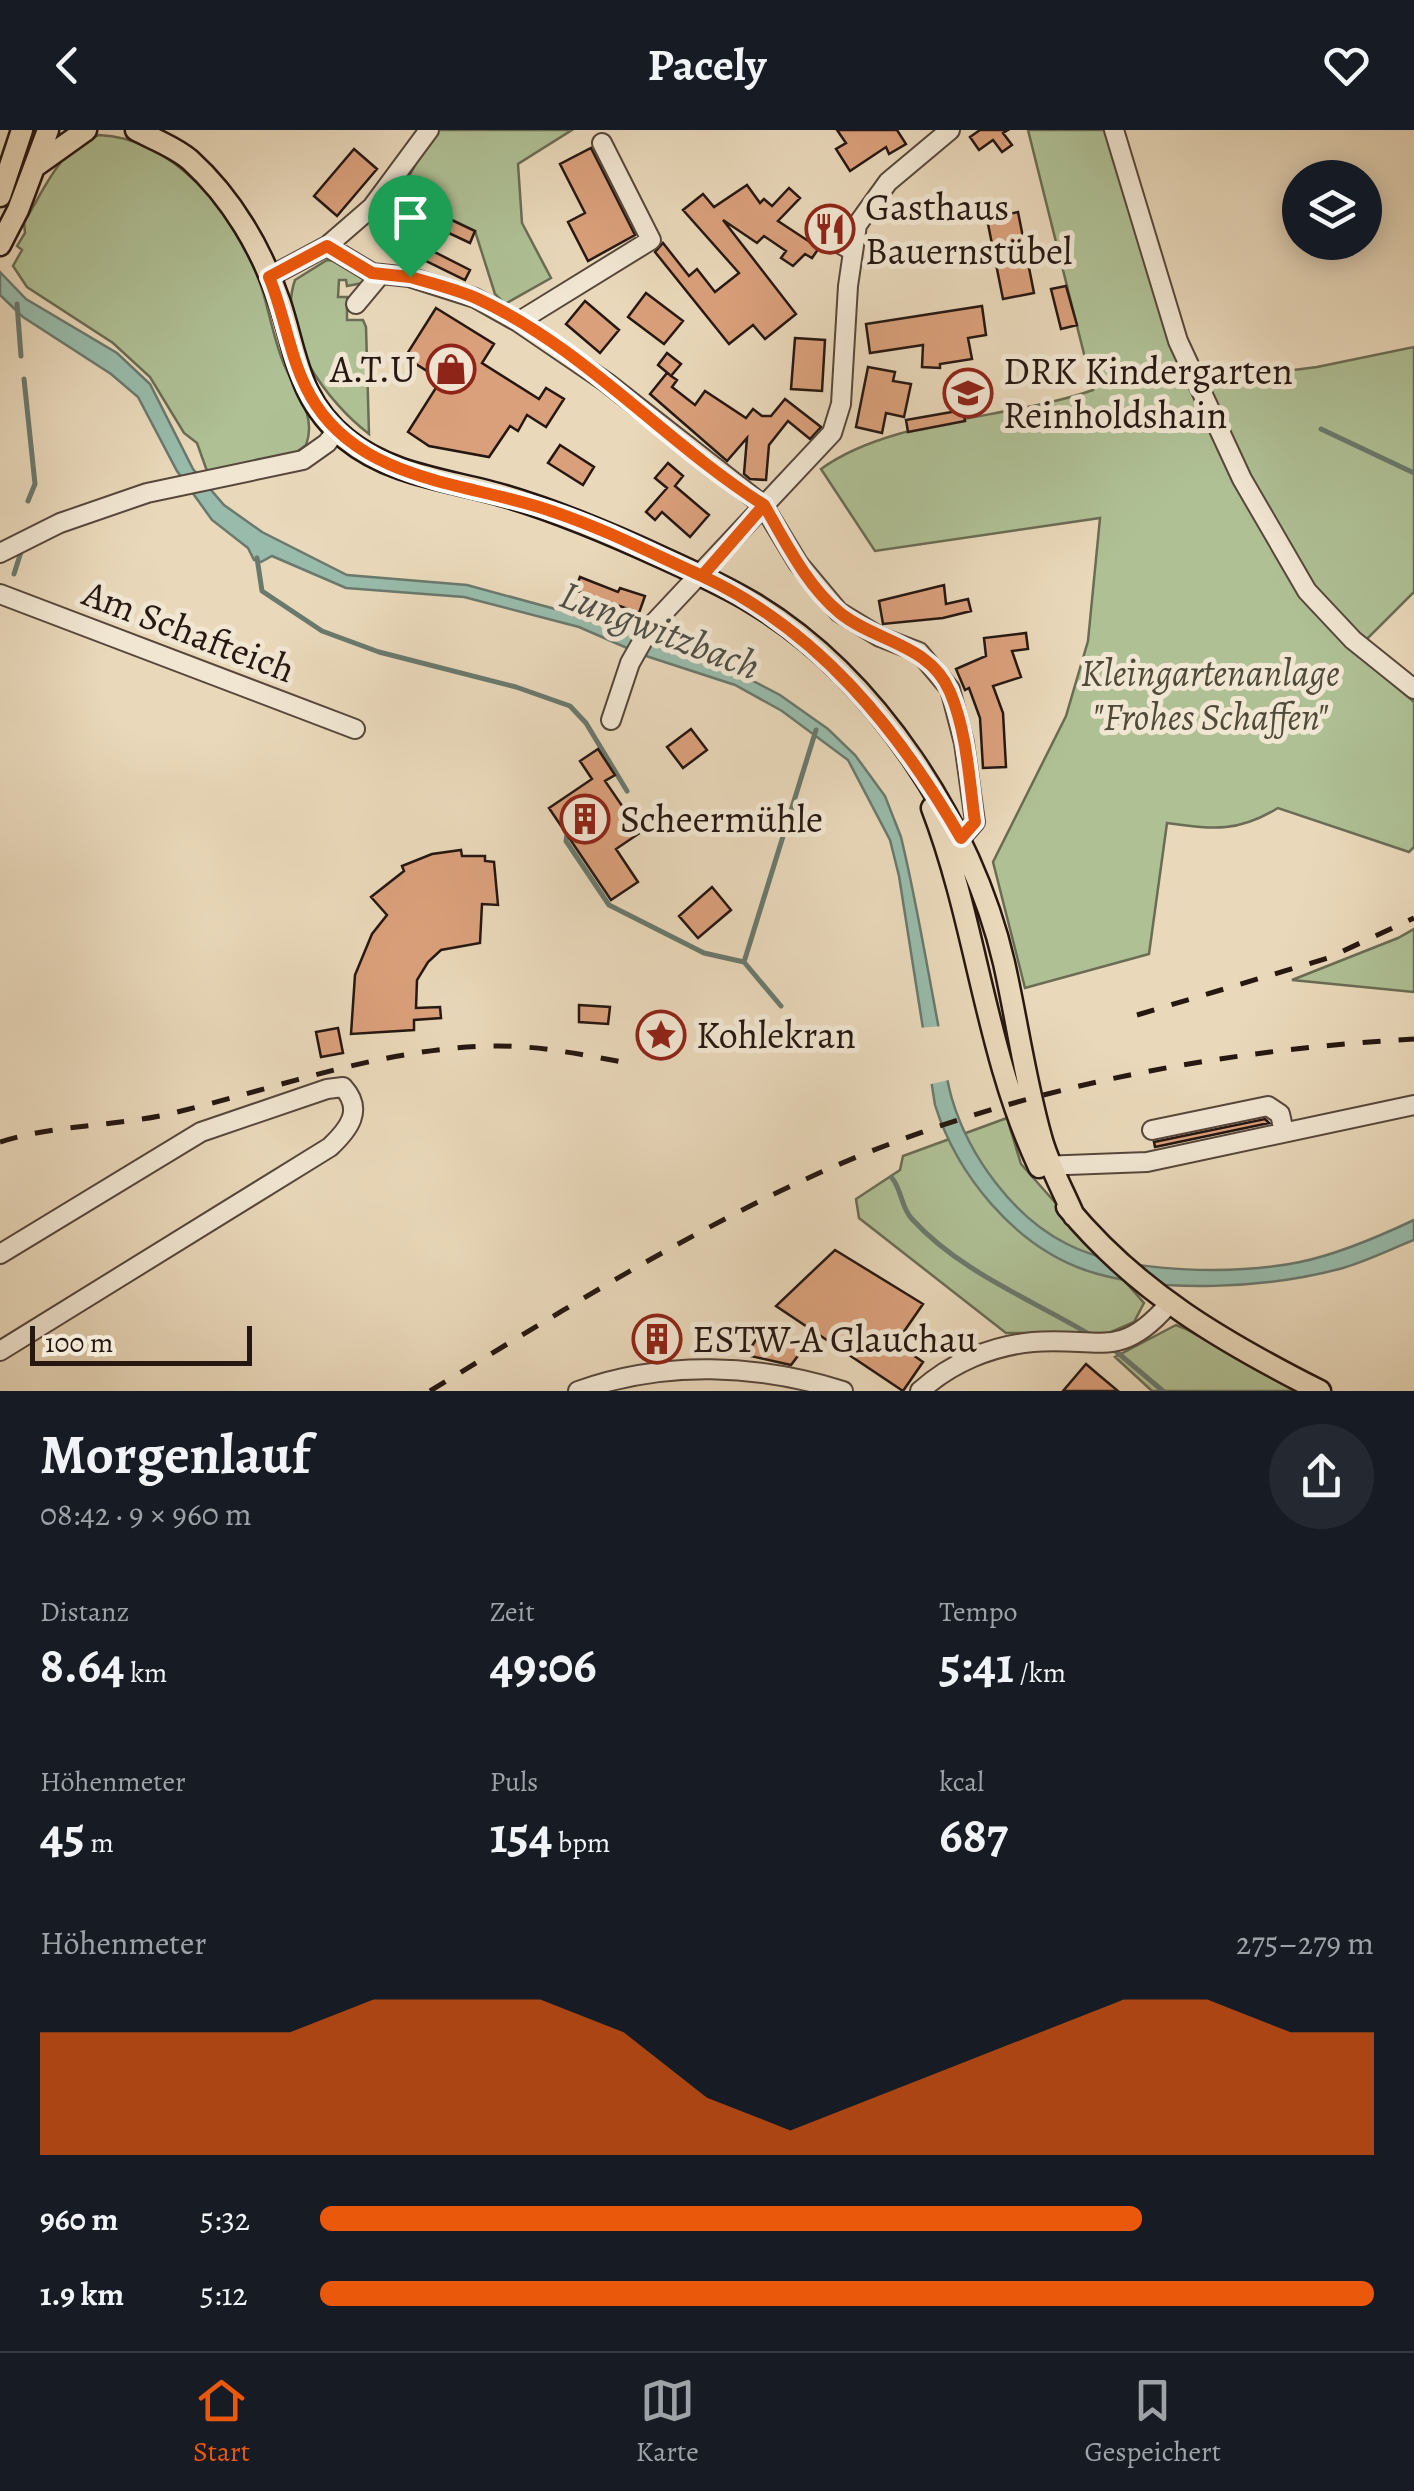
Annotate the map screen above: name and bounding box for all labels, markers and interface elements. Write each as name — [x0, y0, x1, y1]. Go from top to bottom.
text: Pacely — [648, 34, 766, 96]
icon: back — [40, 38, 95, 93]
icon: heart — [1319, 38, 1374, 93]
map controls — [1282, 160, 1382, 260]
button: layers — [1282, 160, 1382, 260]
pin — [368, 175, 453, 278]
place label: Gasthaus Bauernstübel — [865, 181, 1072, 277]
icon: arrive — [383, 190, 438, 245]
restaurant icon: Gasthaus Bauernstübel — [804, 203, 856, 255]
place label: A.T.U — [329, 343, 416, 395]
shop icon: A.T.U — [425, 343, 477, 395]
place label: DRK Kindergarten Reinholdshain — [1003, 345, 1293, 441]
school or university icon: DRK Kindergarten Reinholdshain — [942, 367, 994, 419]
street label: Am Schafteich — [75, 566, 302, 695]
water label: Lungwitzbach — [552, 567, 768, 693]
park label: Kleingartenanlage "Frohes Schaffen" — [1080, 647, 1340, 743]
building icon: Scheermühle — [559, 793, 611, 845]
place label: Scheermühle — [620, 793, 823, 845]
place icon: Kohlekran — [635, 1009, 687, 1061]
place label: Kohlekran — [696, 1009, 856, 1061]
building icon: ESTW-A Glauchau — [631, 1313, 683, 1365]
place label: ESTW-A Glauchau — [692, 1313, 978, 1365]
scale bar — [30, 1321, 252, 1366]
text: 100 m — [45, 1324, 113, 1362]
text: Morgenlauf — [40, 1417, 310, 1492]
button: share — [1269, 1424, 1374, 1529]
text: 08:42 · 9 × 960 m — [40, 1492, 252, 1536]
text: Distanz — [40, 1593, 129, 1631]
text: Zeit — [490, 1593, 535, 1631]
text: Tempo — [939, 1593, 1018, 1631]
text: 8.64 — [40, 1631, 125, 1699]
text: 49:06 — [490, 1631, 597, 1699]
text: 5:41 — [939, 1631, 1014, 1699]
text: km — [125, 1654, 167, 1692]
text: /km — [1014, 1654, 1066, 1692]
text: Höhenmeter — [40, 1763, 186, 1801]
text: Puls — [490, 1763, 538, 1801]
text: kcal — [939, 1763, 984, 1801]
text: 45 — [40, 1801, 85, 1869]
text: 154 — [490, 1801, 552, 1869]
text: 687 — [939, 1801, 1008, 1869]
text: m — [85, 1824, 114, 1862]
text: bpm — [552, 1824, 610, 1862]
text: Höhenmeter — [40, 1921, 207, 1965]
text: 275–279 m — [1236, 1921, 1374, 1965]
text: 960 m — [40, 2197, 118, 2241]
text: 5:32 — [200, 2197, 250, 2241]
text: 1.9 km — [40, 2272, 124, 2316]
text: 5:12 — [200, 2272, 248, 2316]
tab: Start — [193, 2373, 250, 2471]
tab: Karte — [636, 2373, 699, 2471]
tab: Gespeichert — [1085, 2373, 1221, 2471]

